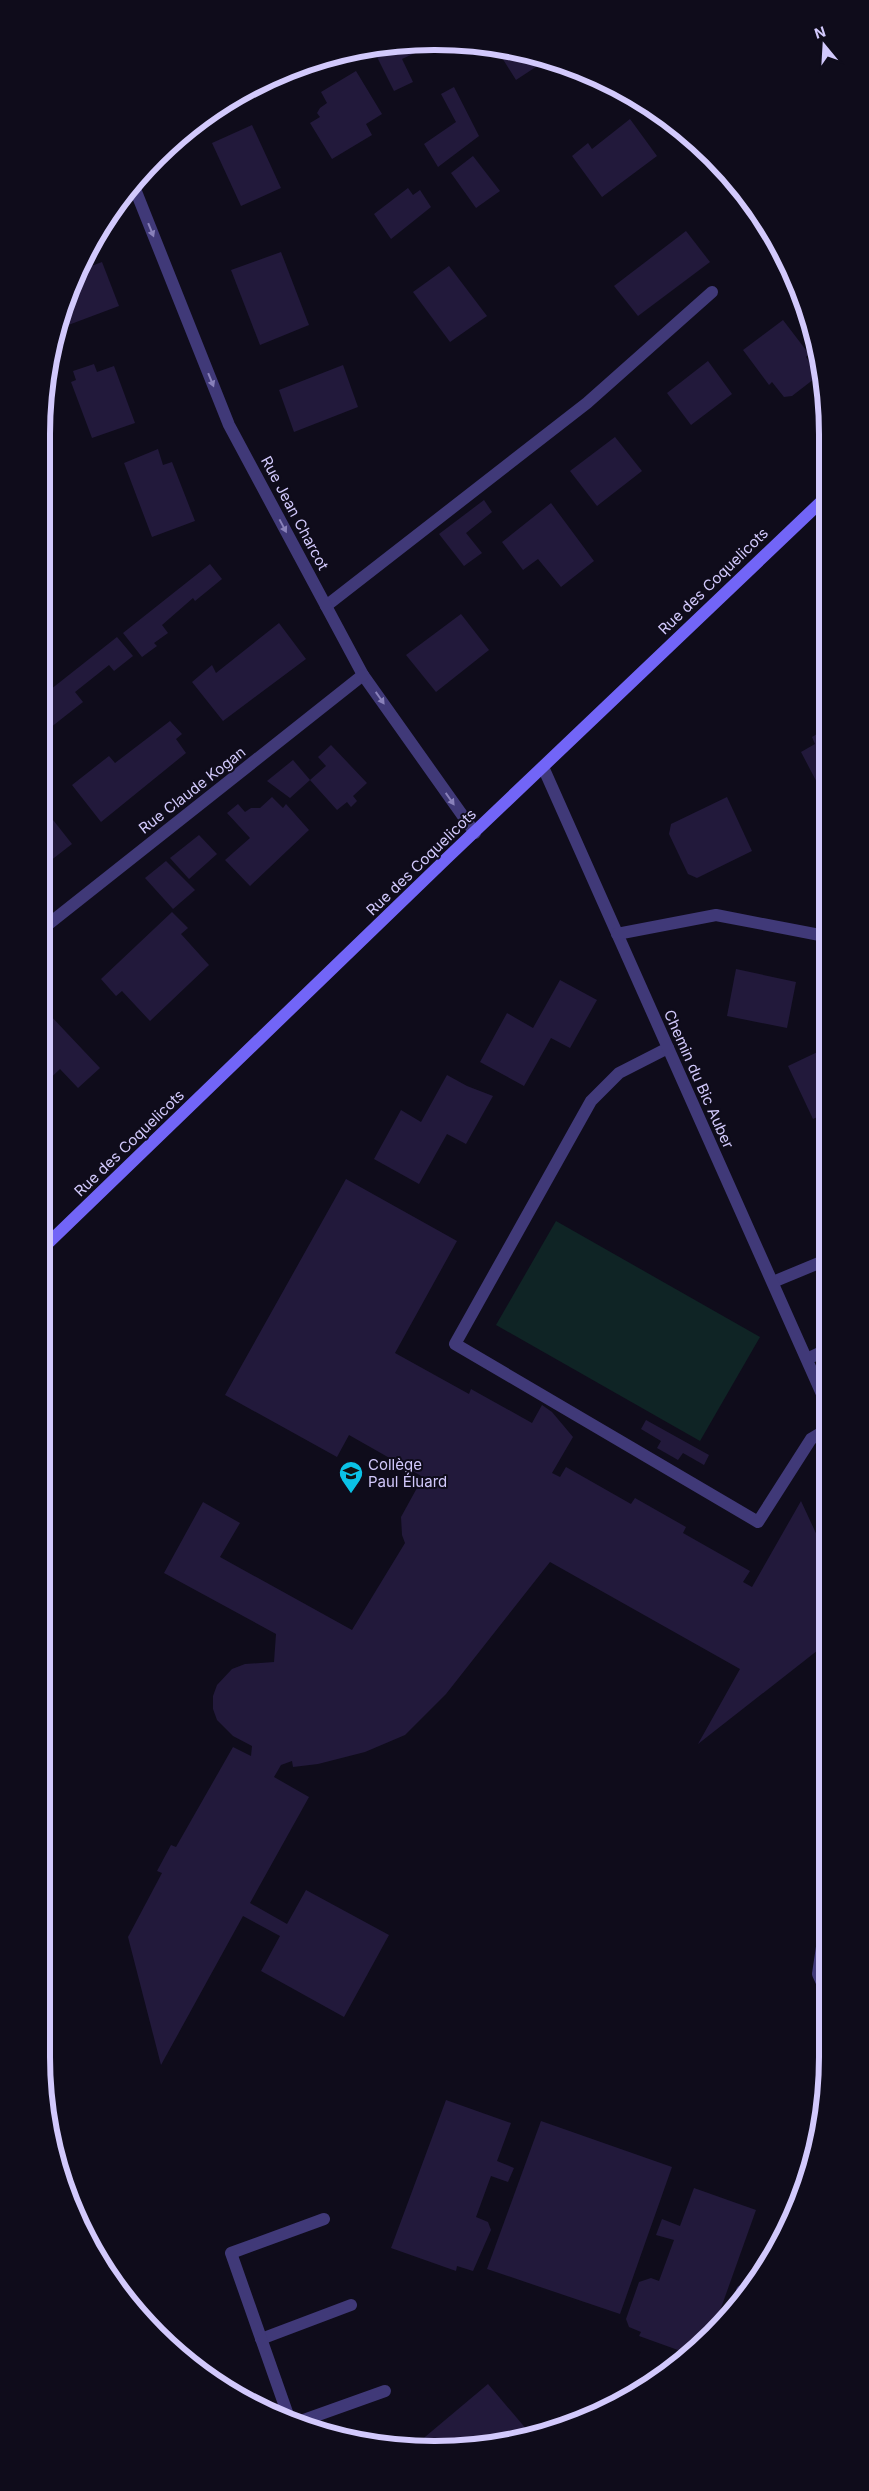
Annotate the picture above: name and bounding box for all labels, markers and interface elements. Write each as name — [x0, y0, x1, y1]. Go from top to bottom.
north arrow — [799, 20, 849, 70]
text: N — [812, 22, 828, 42]
one-way arrow — [148, 222, 155, 237]
one-way arrow — [208, 373, 216, 387]
street label: Rue Jean Charcot — [257, 453, 333, 573]
one-way arrow — [279, 519, 287, 533]
street label: Rue des Coquelicots — [654, 523, 772, 638]
one-way arrow — [375, 691, 385, 705]
street label: Rue Claude Kogan — [135, 742, 249, 838]
one-way arrow — [445, 792, 455, 805]
street label: Rue des Coquelicots — [362, 804, 480, 919]
street label: Chemin du Bic Auber — [660, 1007, 738, 1152]
street label: Rue des Coquelicots — [70, 1085, 188, 1200]
place label: Collège Paul Éluard — [368, 1455, 447, 1491]
school or university icon: Collège Paul Éluard — [338, 1460, 364, 1494]

